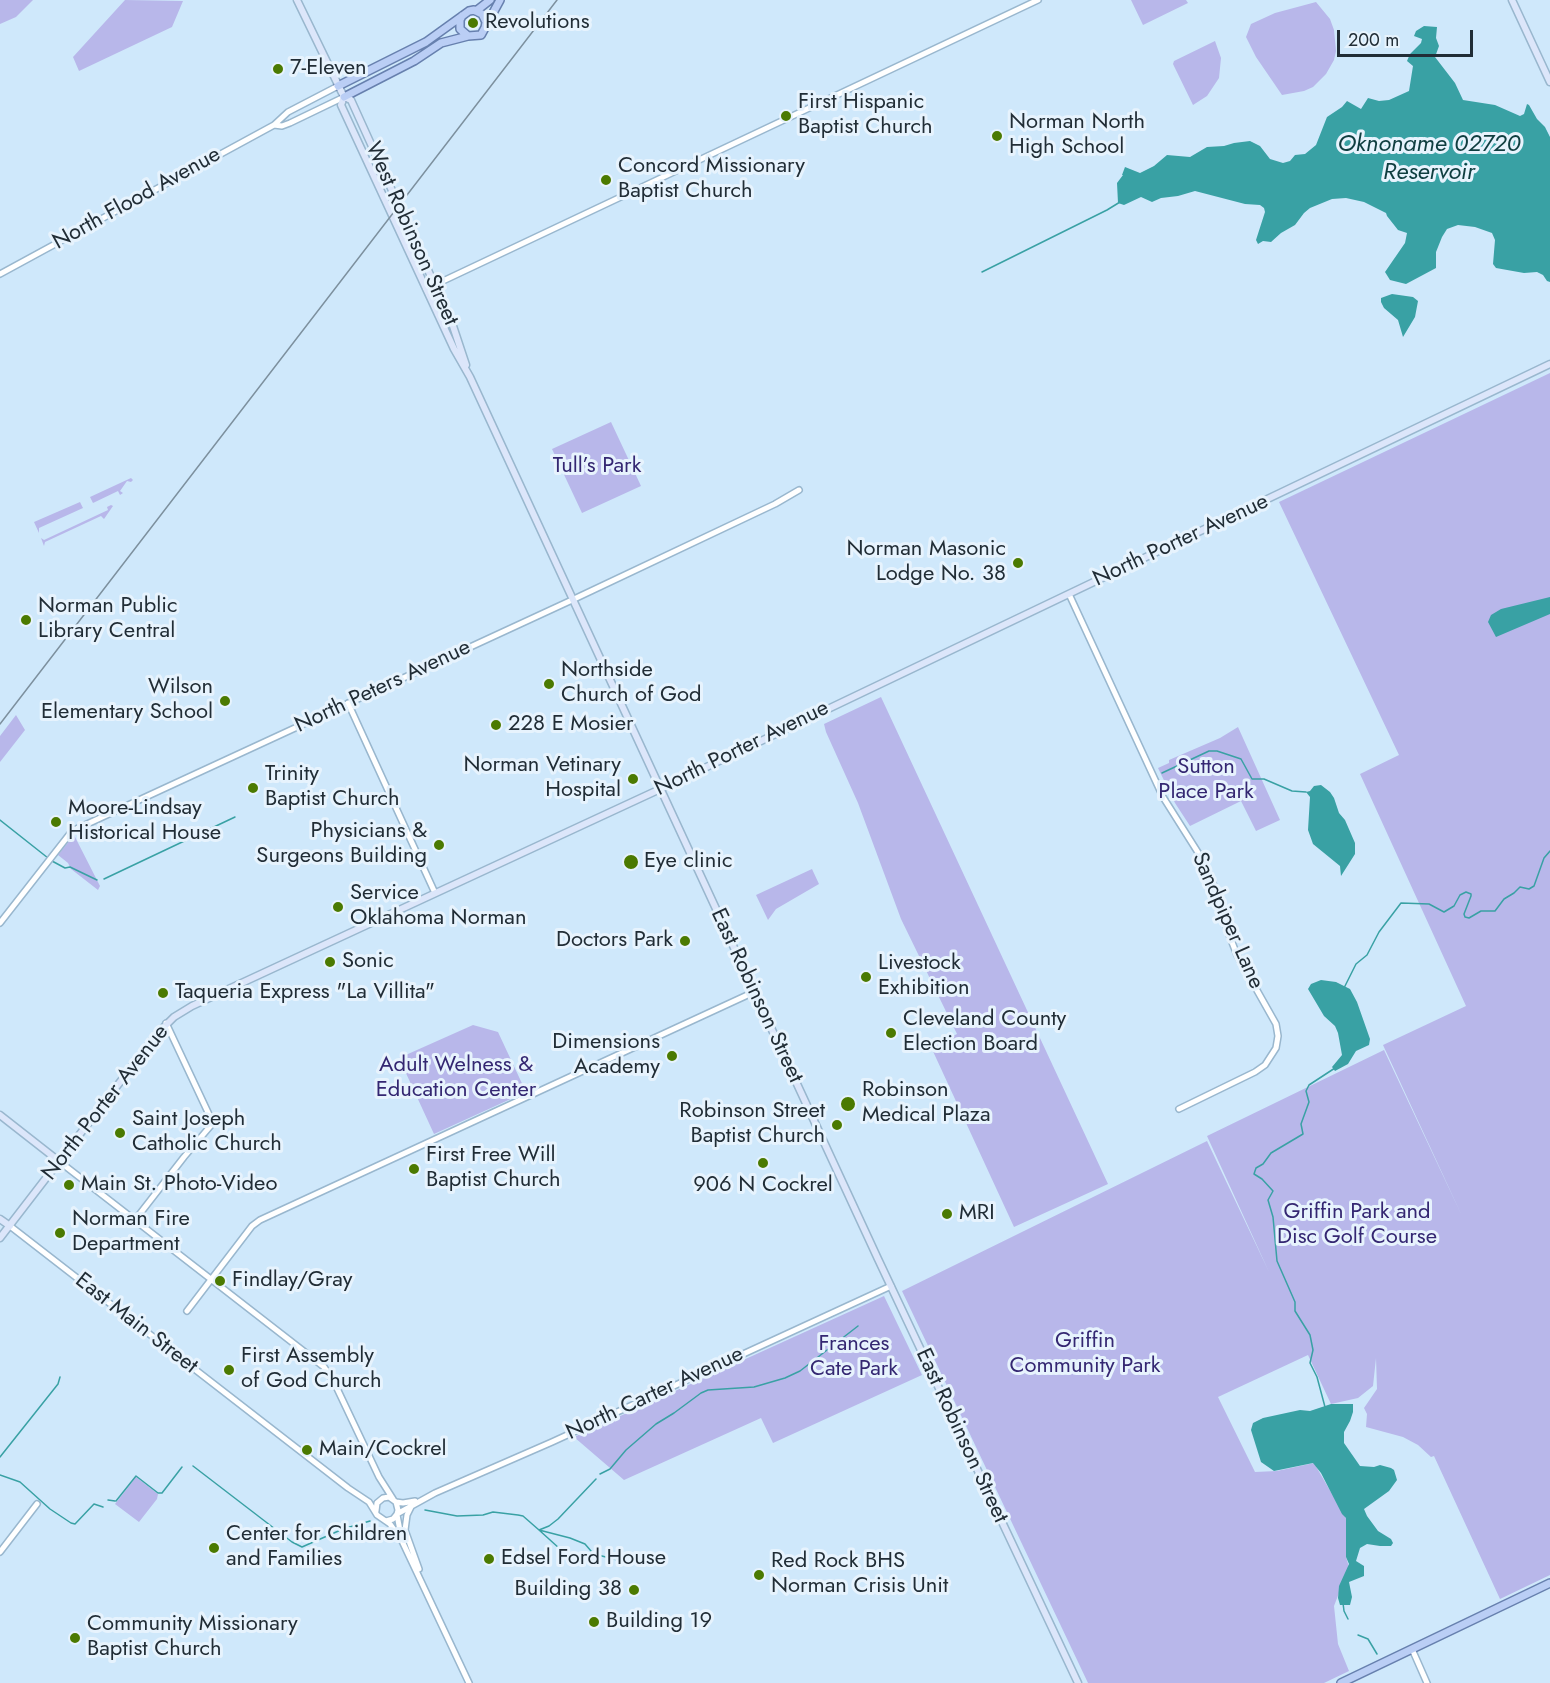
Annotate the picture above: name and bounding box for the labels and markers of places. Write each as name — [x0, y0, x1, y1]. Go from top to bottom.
place label: Revolutions — [485, 10, 590, 36]
marker: Revolutions — [466, 16, 480, 30]
place label: 7-Eleven — [290, 56, 367, 82]
marker: 7-Eleven — [271, 62, 285, 76]
place label: First Hispanic Baptist Church — [798, 90, 933, 142]
marker: First Hispanic Baptist Church — [779, 109, 793, 123]
place label: Norman North High School — [1009, 110, 1145, 162]
marker: Norman North High School — [990, 129, 1004, 143]
place label: Concord Missionary Baptist Church — [618, 154, 805, 206]
marker: Concord Missionary Baptist Church — [599, 173, 613, 187]
place label: Norman Masonic Lodge No. 38 — [846, 537, 1006, 588]
marker: Norman Masonic Lodge No. 38 — [1011, 556, 1025, 570]
place label: Norman Public Library Central — [38, 594, 178, 646]
marker: Norman Public Library Central — [19, 613, 33, 627]
place label: Northside Church of God — [561, 658, 702, 710]
place label: Wilson Elementary School — [41, 675, 213, 726]
marker: Northside Church of God — [542, 677, 556, 691]
marker: Wilson Elementary School — [218, 694, 232, 708]
place label: 228 E Mosier — [508, 712, 634, 738]
marker: 228 E Mosier — [489, 718, 503, 732]
place label: Norman Vetinary Hospital — [463, 753, 621, 804]
place label: Trinity Baptist Church — [265, 762, 400, 813]
marker: Norman Vetinary Hospital — [626, 772, 640, 786]
marker: Trinity Baptist Church — [246, 781, 260, 795]
place label: Moore-Lindsay Historical House — [68, 796, 221, 848]
marker: Moore-Lindsay Historical House — [49, 815, 63, 829]
place label: Physicians & Surgeons Building — [256, 819, 427, 870]
marker: Physicians & Surgeons Building — [432, 838, 446, 852]
place label: Eye clinic — [644, 849, 732, 875]
marker: Eye clinic — [622, 853, 640, 871]
place label: Service Oklahoma Norman — [350, 881, 527, 932]
marker: Service Oklahoma Norman — [331, 900, 345, 914]
place label: Doctors Park — [556, 928, 673, 954]
marker: Doctors Park — [678, 934, 692, 948]
place label: Sonic — [342, 949, 394, 975]
place label: Livestock Exhibition — [878, 951, 969, 1002]
marker: Sonic — [323, 955, 337, 969]
marker: Livestock Exhibition — [859, 970, 873, 984]
place label: Taqueria Express "La Villita" — [175, 980, 435, 1006]
marker: Taqueria Express "La Villita" — [156, 986, 170, 1000]
place label: Cleveland County Election Board — [903, 1007, 1066, 1058]
marker: Cleveland County Election Board — [884, 1026, 898, 1040]
place label: Dimensions Academy — [552, 1030, 660, 1082]
marker: Dimensions Academy — [665, 1049, 679, 1063]
place label: Robinson Medical Plaza — [862, 1078, 991, 1130]
marker: Robinson Medical Plaza — [839, 1095, 857, 1113]
place label: Robinson Street Baptist Church — [679, 1099, 825, 1150]
place label: Saint Joseph Catholic Church — [132, 1107, 282, 1158]
marker: Robinson Street Baptist Church — [830, 1118, 844, 1132]
marker: Saint Joseph Catholic Church — [113, 1126, 127, 1140]
place label: First Free Will Baptist Church — [426, 1143, 561, 1194]
marker: 906 N Cockrel — [756, 1156, 770, 1170]
marker: First Free Will Baptist Church — [407, 1162, 421, 1176]
place label: Main St. Photo-Video — [81, 1172, 277, 1198]
place label: 906 N Cockrel — [693, 1173, 833, 1199]
marker: Main St. Photo-Video — [62, 1178, 76, 1192]
place label: MRI — [959, 1201, 995, 1227]
place label: Norman Fire Department — [72, 1207, 190, 1258]
marker: MRI — [940, 1207, 954, 1221]
marker: Norman Fire Department — [53, 1226, 67, 1240]
place label: Findlay/Gray — [232, 1268, 352, 1294]
marker: Findlay/Gray — [213, 1274, 227, 1288]
place label: First Assembly of God Church — [241, 1344, 382, 1396]
marker: First Assembly of God Church — [222, 1363, 236, 1377]
place label: Main/Cockrel — [319, 1437, 447, 1463]
marker: Main/Cockrel — [300, 1443, 314, 1457]
place label: Center for Children and Families — [226, 1522, 407, 1574]
marker: Center for Children and Families — [207, 1541, 221, 1555]
place label: Edsel Ford House — [501, 1546, 666, 1572]
place label: Red Rock BHS Norman Crisis Unit — [771, 1549, 948, 1600]
marker: Edsel Ford House — [482, 1552, 496, 1566]
marker: Red Rock BHS Norman Crisis Unit — [752, 1568, 766, 1582]
place label: Building 38 — [514, 1577, 622, 1603]
marker: Building 38 — [627, 1583, 641, 1597]
place label: Building 19 — [606, 1609, 712, 1635]
place label: Community Missionary Baptist Church — [87, 1612, 298, 1664]
marker: Building 19 — [587, 1615, 601, 1629]
marker: Community Missionary Baptist Church — [68, 1631, 82, 1645]

